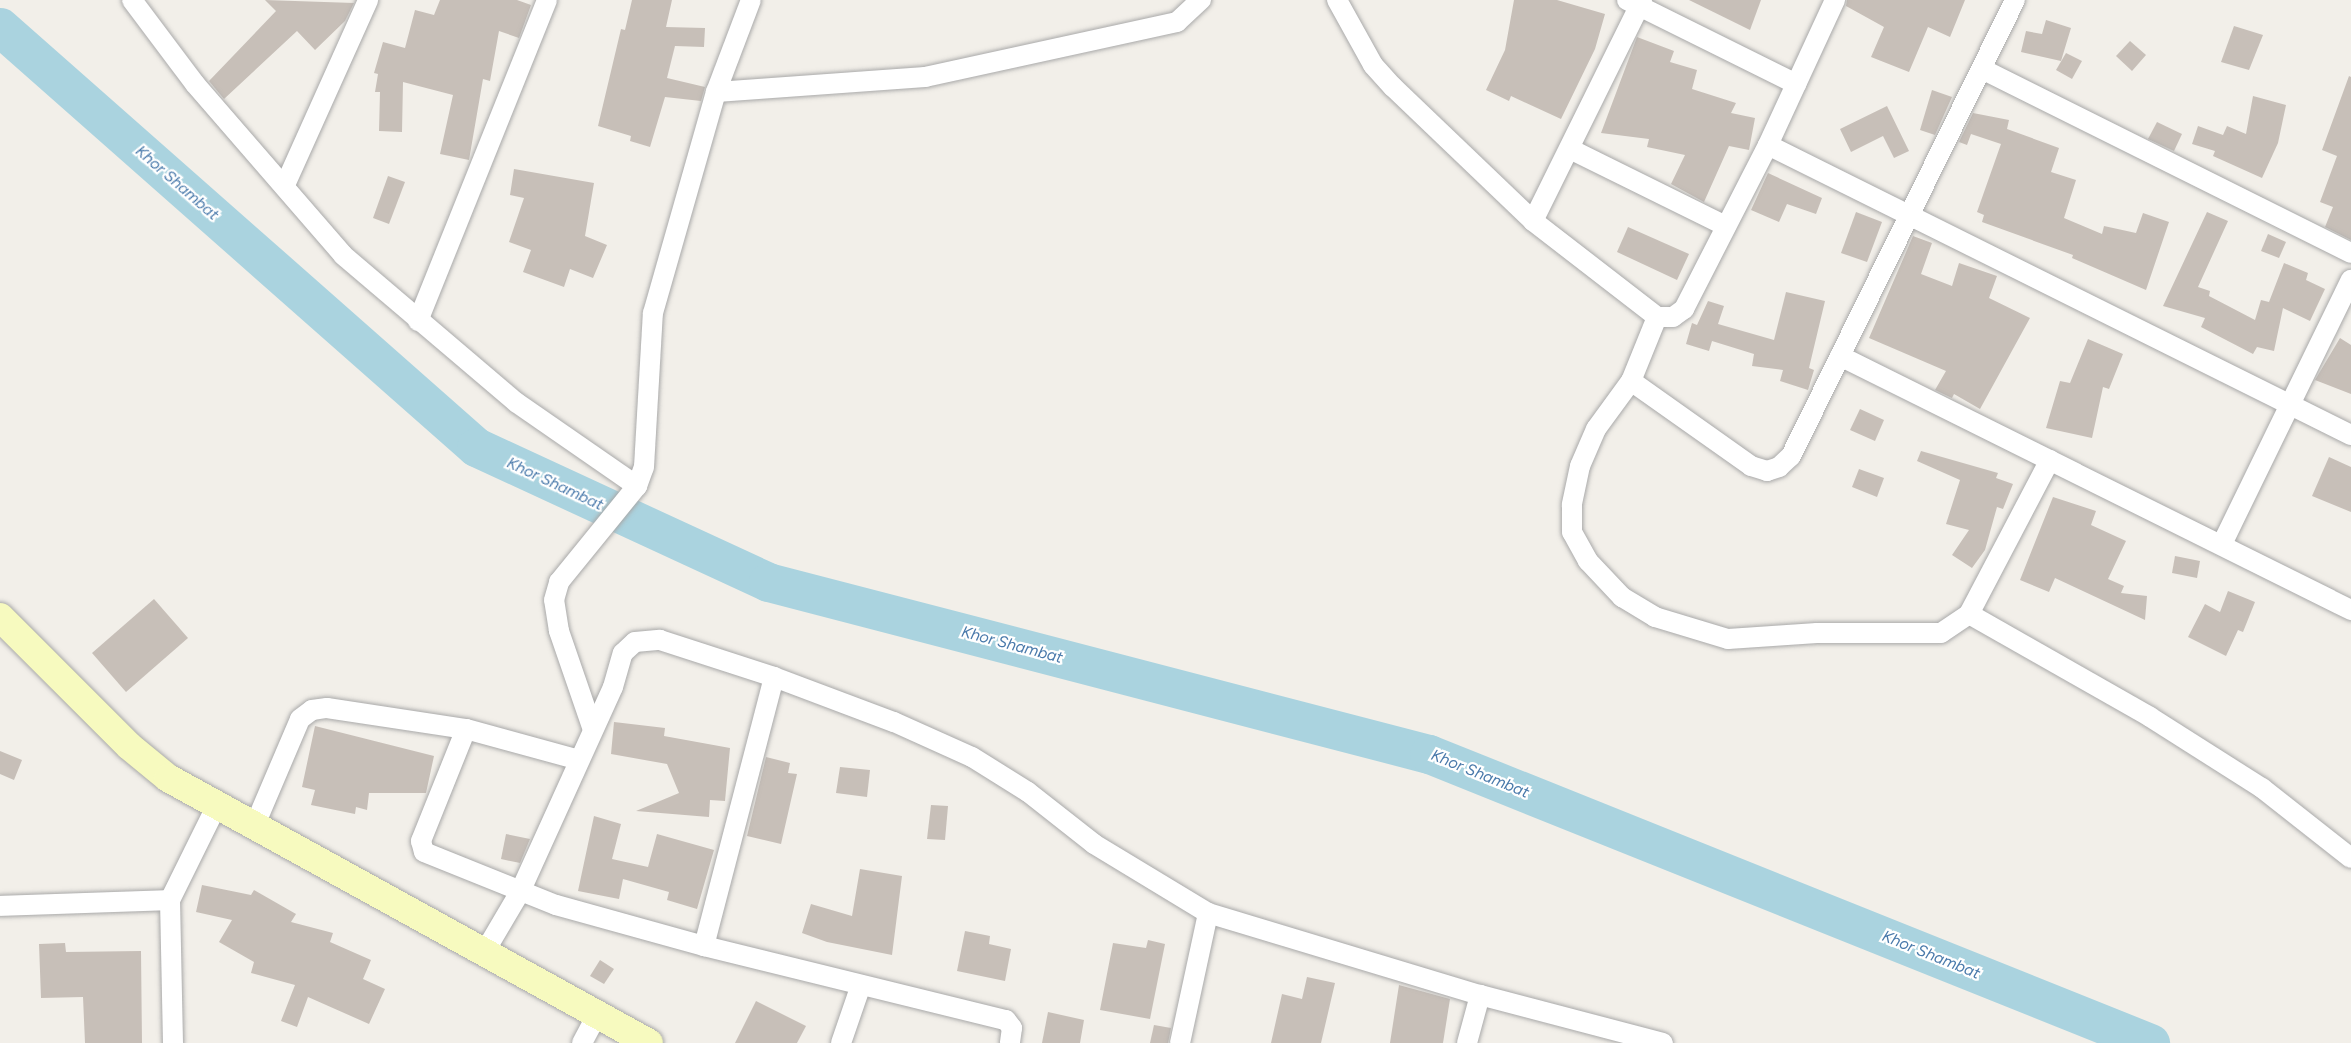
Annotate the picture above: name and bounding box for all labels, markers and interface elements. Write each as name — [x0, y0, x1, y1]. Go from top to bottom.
water label: Khor Shambat — [131, 142, 223, 224]
water label: Khor Shambat — [504, 453, 606, 515]
water label: Khor Shambat — [959, 622, 1065, 668]
water label: Khor Shambat — [1428, 746, 1532, 802]
water label: Khor Shambat — [1879, 927, 1983, 983]

